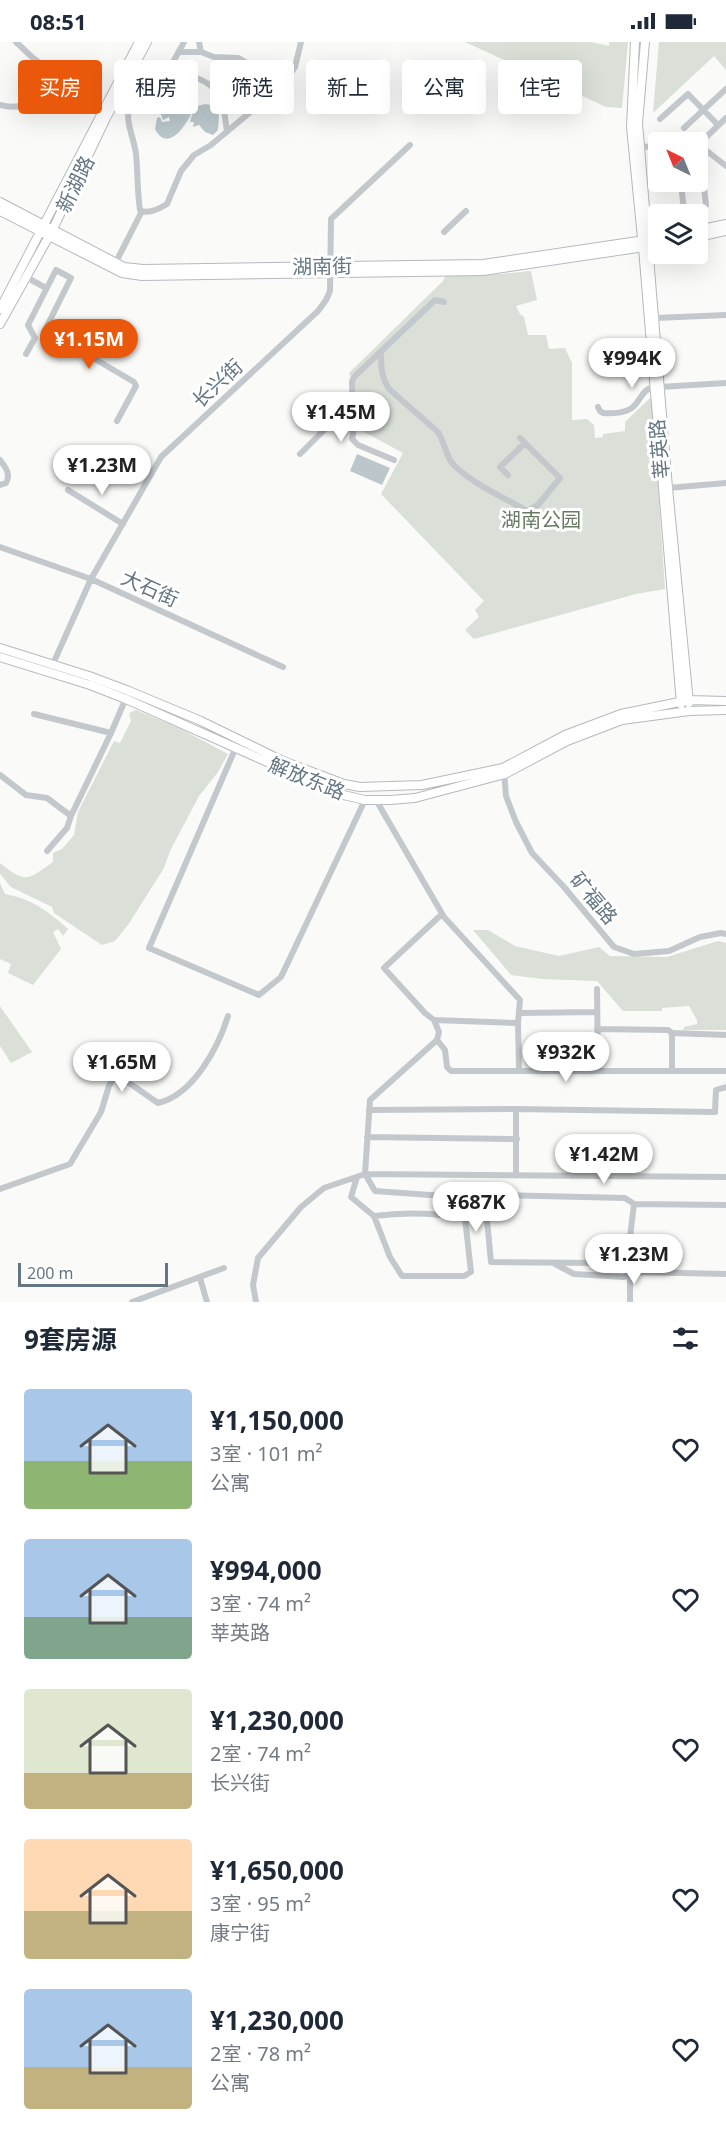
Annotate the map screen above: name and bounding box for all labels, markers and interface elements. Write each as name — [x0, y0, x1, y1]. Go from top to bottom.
text: 08:51 — [30, 6, 87, 36]
chip: 买房 — [18, 60, 102, 114]
chip: 租房 — [114, 60, 198, 114]
chip: 筛选 — [210, 60, 294, 114]
chip: 新上 — [306, 60, 390, 114]
chip: 公寓 — [402, 60, 486, 114]
chip: 住宅 — [498, 60, 582, 114]
north arrow — [648, 132, 708, 192]
map controls — [648, 132, 708, 264]
street label: 新湖路 — [50, 151, 100, 217]
button: layers — [648, 204, 708, 264]
street label: 湖南街 — [292, 252, 352, 280]
pin: ¥1.15M — [40, 319, 138, 370]
text: ¥1.15M — [54, 325, 124, 352]
pin: ¥994K — [590, 338, 674, 389]
text: ¥994K — [602, 344, 662, 371]
street label: 长兴街 — [186, 353, 248, 413]
pin: ¥1.45M — [292, 392, 390, 443]
text: ¥1.45M — [306, 398, 376, 425]
street label: 莘英路 — [643, 418, 675, 480]
pin: ¥1.23M — [53, 445, 151, 496]
text: ¥1.23M — [67, 451, 137, 478]
park label: 湖南公园 — [501, 506, 581, 533]
street label: 大石街 — [117, 563, 183, 613]
street label: 解放东路 — [265, 750, 349, 806]
street label: 矿福路 — [564, 866, 624, 930]
pin: ¥932K — [524, 1032, 608, 1083]
text: ¥932K — [536, 1038, 596, 1065]
pin: ¥1.65M — [73, 1042, 171, 1093]
text: ¥1.65M — [87, 1048, 157, 1075]
pin: ¥1.42M — [555, 1134, 653, 1185]
text: ¥1.42M — [569, 1140, 639, 1167]
pin: ¥687K — [434, 1182, 518, 1233]
text: ¥687K — [446, 1188, 506, 1215]
pin: ¥1.23M — [585, 1234, 683, 1285]
text: ¥1.23M — [599, 1240, 669, 1267]
scale bar — [18, 1260, 168, 1288]
text: 200 m — [27, 1262, 74, 1284]
text: 9套房源 — [24, 1321, 117, 1357]
icon: filters — [669, 1322, 702, 1355]
text: ¥1,150,000 — [210, 1402, 344, 1438]
icon: home — [72, 1413, 144, 1485]
icon: heart — [669, 1433, 702, 1466]
text: 3室 · 101 m² — [210, 1440, 322, 1467]
text: 公寓 — [210, 1469, 250, 1496]
text: ¥994,000 — [210, 1552, 322, 1588]
icon: home — [72, 1563, 144, 1635]
icon: heart — [669, 1583, 702, 1616]
text: 3室 · 74 m² — [210, 1590, 311, 1617]
text: 莘英路 — [210, 1619, 270, 1646]
text: ¥1,230,000 — [210, 1702, 344, 1738]
icon: home — [72, 1713, 144, 1785]
icon: heart — [669, 1733, 702, 1766]
text: 2室 · 74 m² — [210, 1740, 311, 1767]
text: 长兴街 — [210, 1769, 270, 1796]
text: ¥1,650,000 — [210, 1852, 344, 1888]
icon: home — [72, 1863, 144, 1935]
icon: heart — [669, 1883, 702, 1916]
text: 3室 · 95 m² — [210, 1890, 311, 1917]
text: 康宁街 — [210, 1919, 270, 1946]
text: ¥1,230,000 — [210, 2002, 344, 2038]
icon: home — [72, 2013, 144, 2085]
icon: heart — [669, 2033, 702, 2066]
text: 2室 · 78 m² — [210, 2040, 311, 2067]
text: 公寓 — [210, 2069, 250, 2096]

